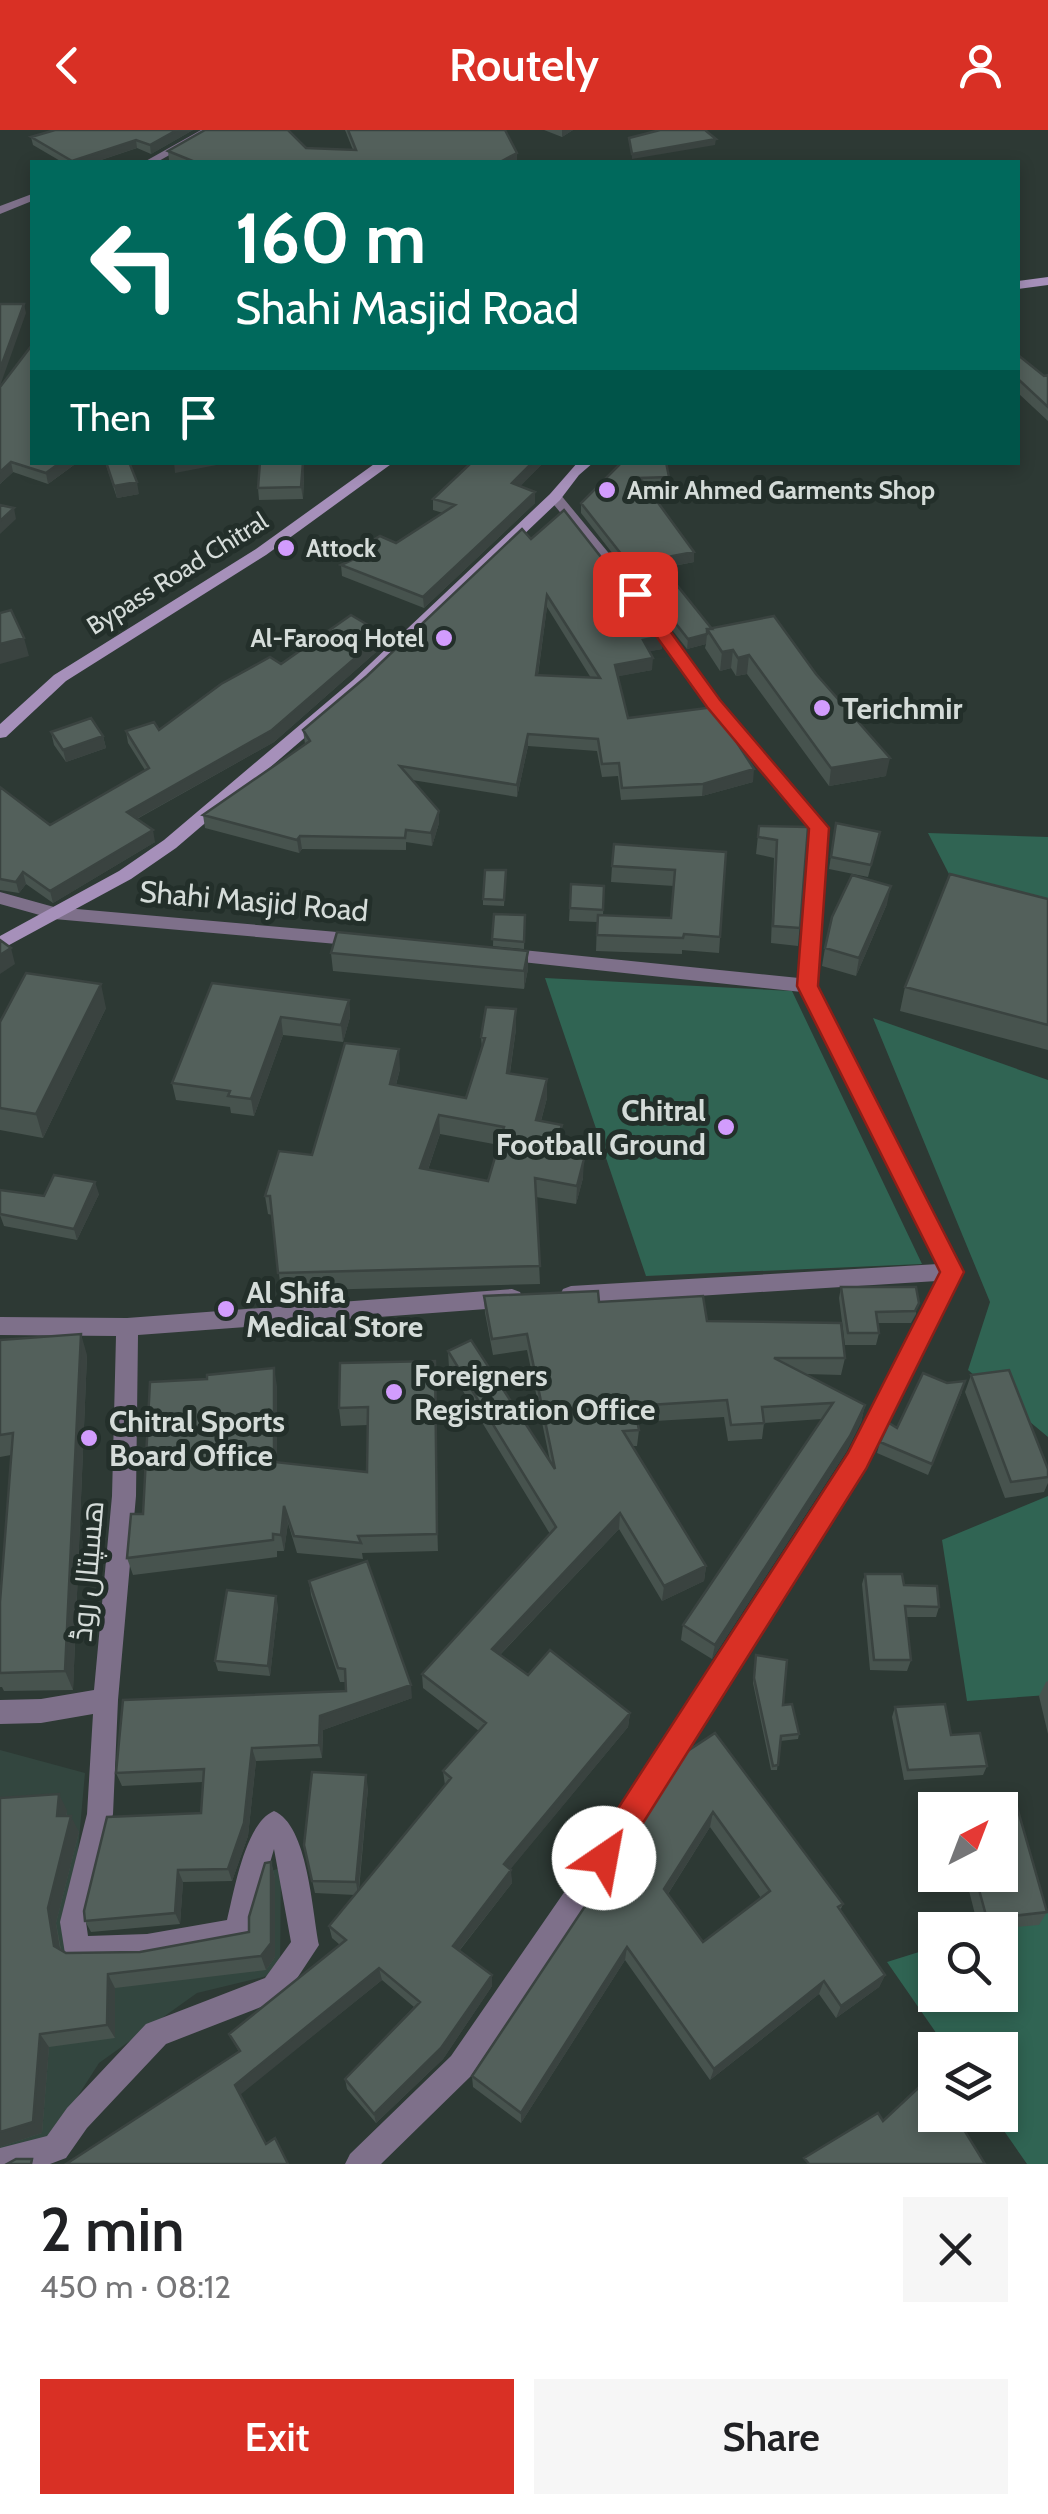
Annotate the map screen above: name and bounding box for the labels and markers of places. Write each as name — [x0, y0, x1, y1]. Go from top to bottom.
place label: Amir Ahmed Garments Shop — [627, 475, 935, 505]
marker: Amir Ahmed Garments Shop — [596, 479, 618, 501]
place label: Attock — [306, 533, 376, 563]
marker: Attock — [275, 537, 297, 559]
pin — [593, 552, 678, 637]
place label: Al-Farooq Hotel — [250, 623, 424, 653]
marker: Al-Farooq Hotel — [433, 627, 455, 649]
place label: Terichmir — [842, 690, 962, 727]
marker: Terichmir — [811, 697, 833, 719]
place label: Chitral Football Ground — [496, 1092, 706, 1163]
marker: Chitral Football Ground — [715, 1116, 737, 1138]
place label: Al Shifa Medical Store — [246, 1274, 423, 1345]
marker: Al Shifa Medical Store — [215, 1298, 237, 1320]
place label: Foreigners Registration Office — [414, 1357, 656, 1428]
marker: Foreigners Registration Office — [383, 1381, 405, 1403]
place label: Chitral Sports Board Office — [109, 1403, 285, 1474]
marker: Chitral Sports Board Office — [78, 1427, 100, 1449]

